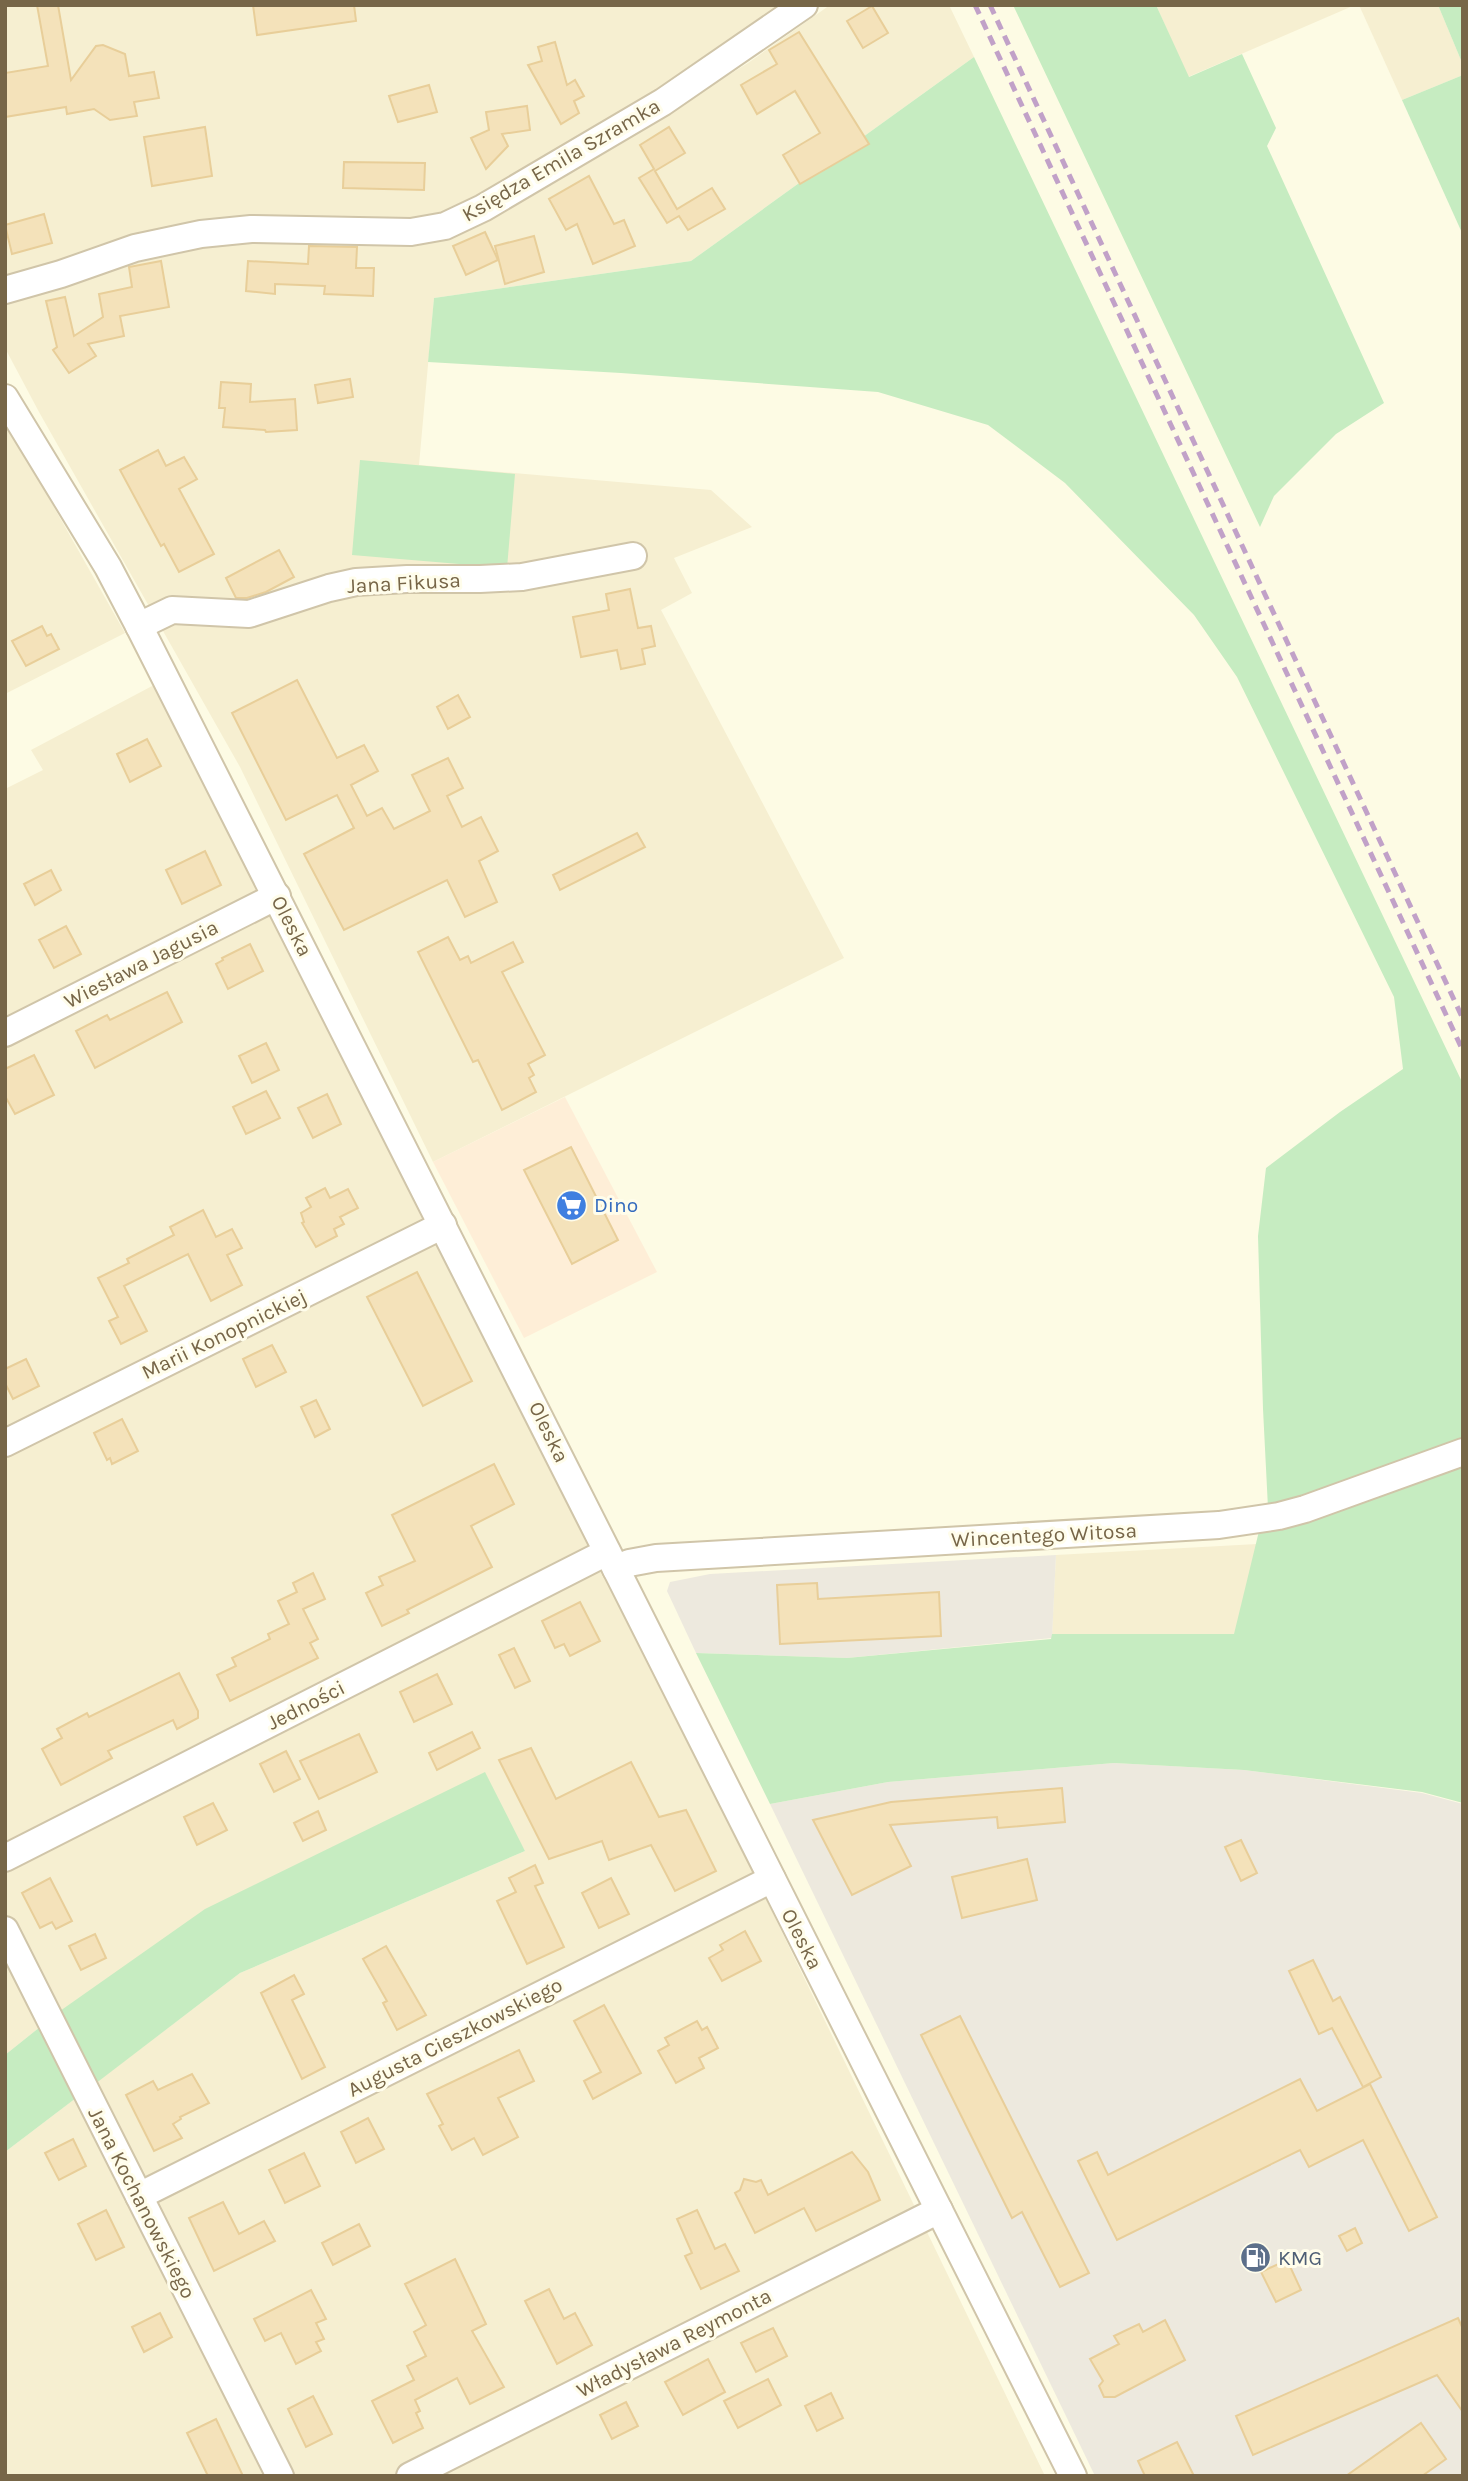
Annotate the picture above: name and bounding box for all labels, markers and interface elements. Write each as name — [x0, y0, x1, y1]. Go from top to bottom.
street label: Księdza Emila Szramka — [458, 93, 664, 227]
street label: Jana Fikusa — [347, 568, 461, 598]
street label: Oleska — [267, 892, 317, 960]
street label: Wiesława Jagusia — [60, 915, 222, 1013]
supermarket icon: Dino — [554, 1188, 588, 1222]
place label: Dino — [594, 1193, 638, 1217]
street label: Marii Konopnickiej — [138, 1284, 310, 1384]
street label: Oleska — [524, 1398, 574, 1466]
street label: Wincentego Witosa — [950, 1518, 1138, 1552]
street label: Jedności — [263, 1675, 349, 1735]
street label: Oleska — [777, 1905, 827, 1973]
street label: Augusta Cieszkowskiego — [344, 1972, 566, 2102]
street label: Jana Kochanowskiego — [83, 2103, 201, 2303]
fuel station icon: KMG — [1238, 2241, 1272, 2275]
place label: KMG — [1278, 2246, 1322, 2270]
street label: Władysława Reymonta — [573, 2283, 775, 2403]

